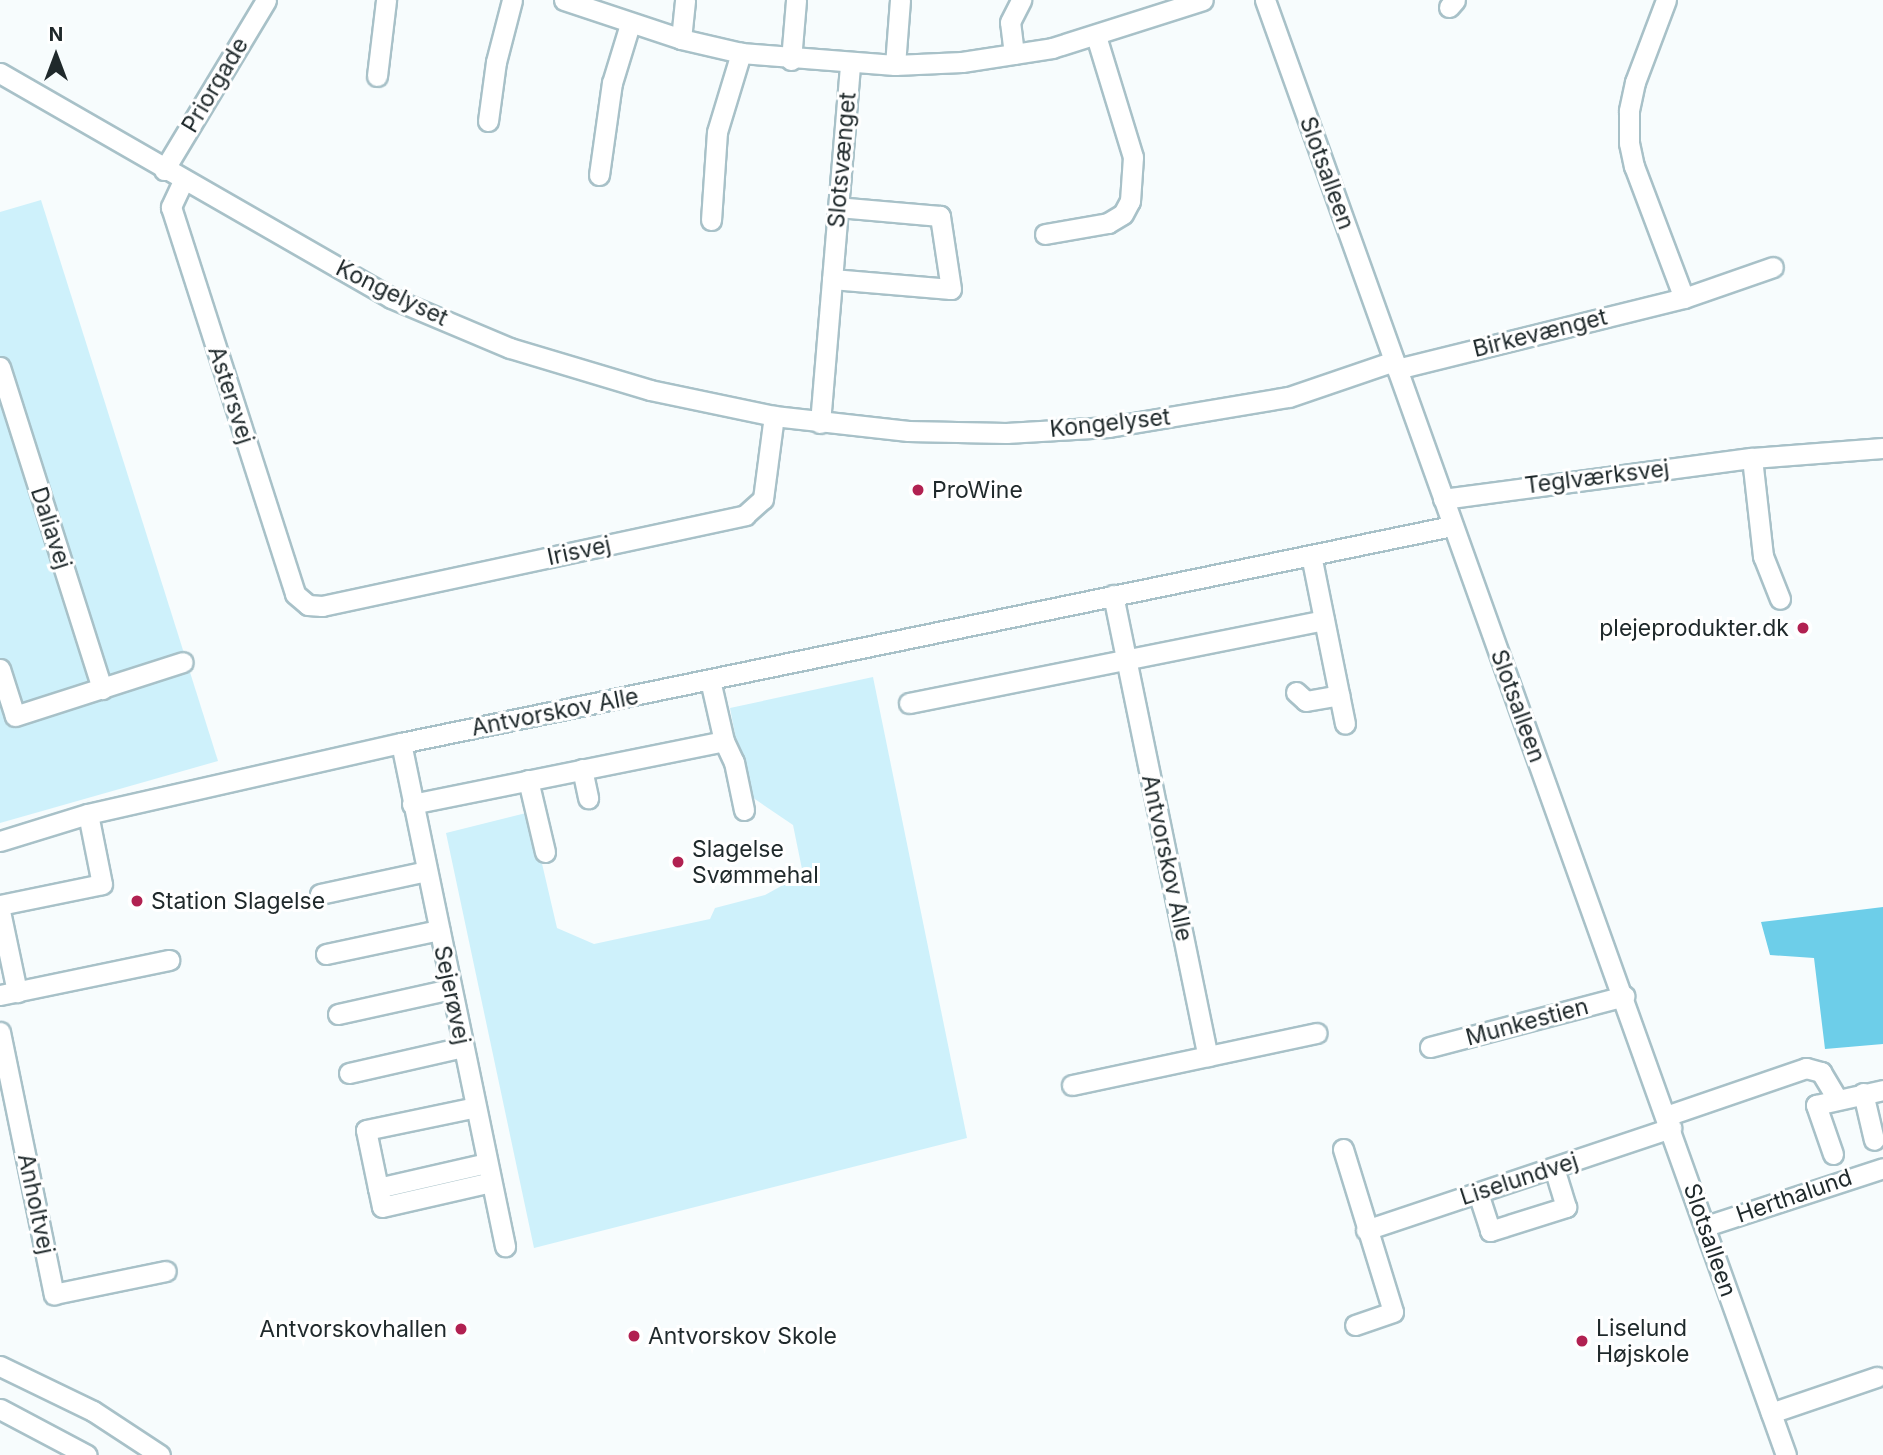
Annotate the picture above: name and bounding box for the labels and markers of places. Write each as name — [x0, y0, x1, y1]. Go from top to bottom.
place label: ProWine — [932, 476, 1023, 504]
marker: ProWine — [910, 482, 926, 498]
place label: plejeprodukter.dk — [1599, 614, 1789, 642]
marker: plejeprodukter.dk — [1795, 620, 1811, 636]
place label: Slagelse Svømmehal — [692, 835, 819, 889]
marker: Slagelse Svømmehal — [670, 854, 686, 870]
place label: Station Slagelse — [151, 887, 325, 915]
marker: Station Slagelse — [129, 893, 145, 909]
place label: Liselund Højskole — [1596, 1314, 1689, 1368]
place label: Antvorskovhallen — [259, 1315, 447, 1343]
marker: Antvorskovhallen — [453, 1321, 469, 1337]
place label: Antvorskov Skole — [648, 1322, 837, 1350]
marker: Antvorskov Skole — [626, 1328, 642, 1344]
marker: Liselund Højskole — [1574, 1333, 1590, 1349]

